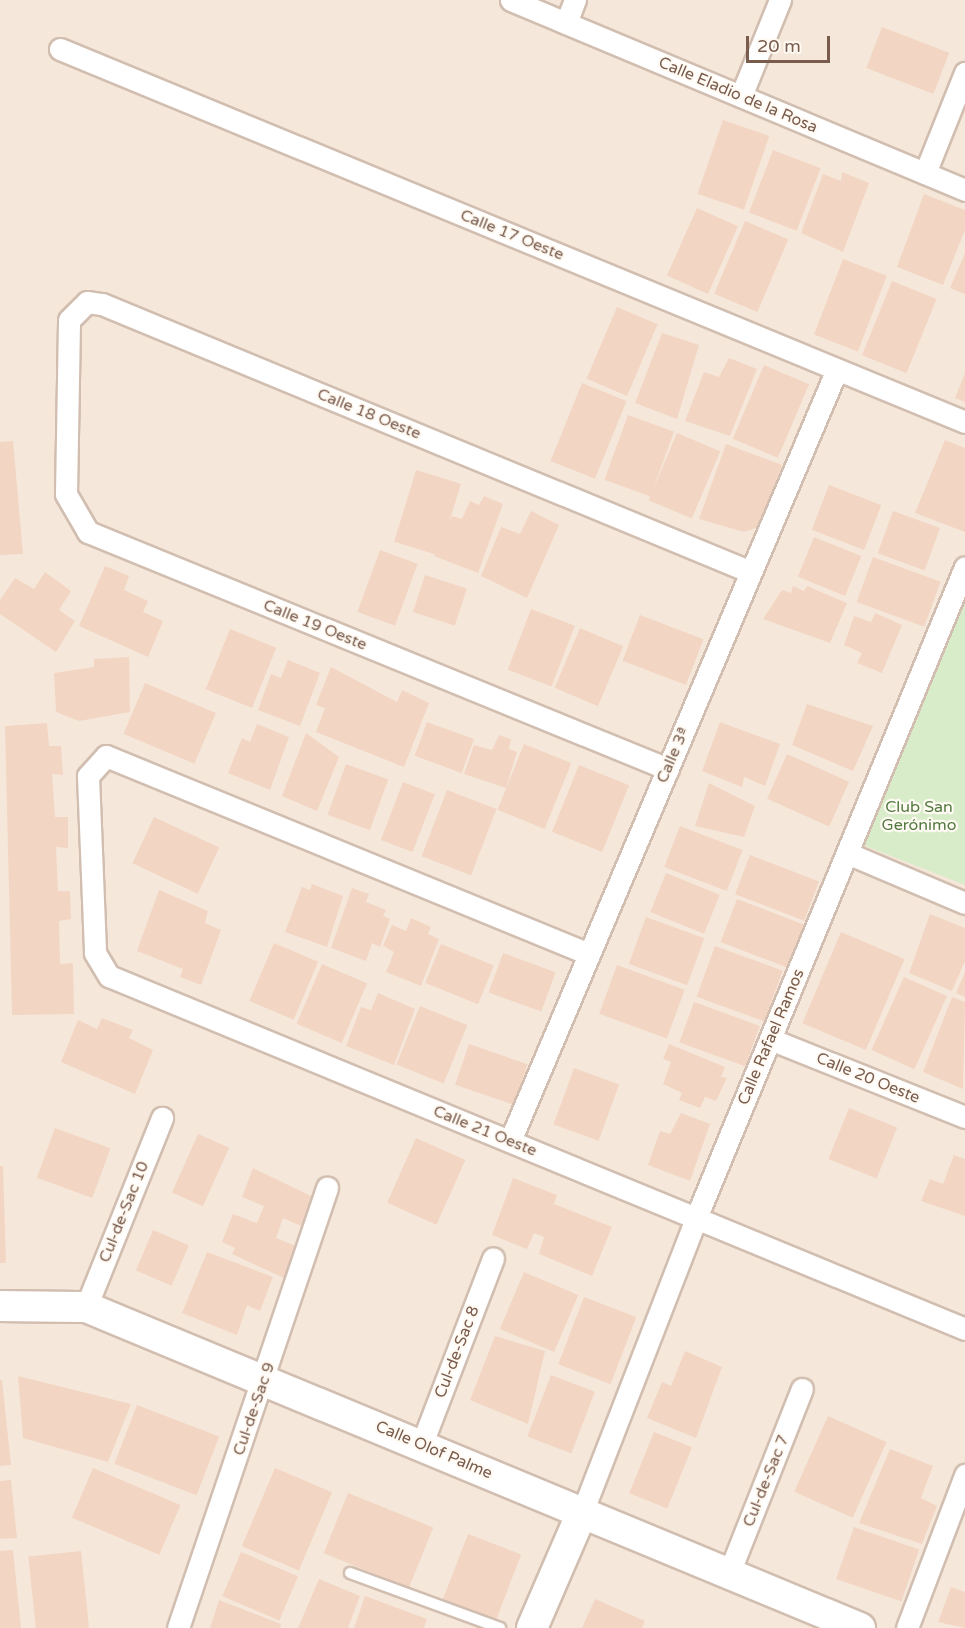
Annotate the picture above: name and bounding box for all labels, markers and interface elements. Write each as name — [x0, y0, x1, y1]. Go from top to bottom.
scale bar — [749, 24, 833, 62]
text: 20 m — [757, 35, 801, 57]
street label: Calle Eladio de la Rosa — [656, 53, 820, 137]
street label: Calle 17 Oeste — [457, 206, 567, 264]
street label: Calle 18 Oeste — [314, 385, 424, 443]
street label: Calle 19 Oeste — [260, 596, 370, 654]
street label: Calle 3ª — [653, 724, 693, 786]
park label: Club San Gerónimo — [882, 797, 956, 835]
street label: Calle Rafael Ramos — [734, 966, 808, 1108]
street label: Calle 20 Oeste — [813, 1049, 923, 1107]
street label: Calle 21 Oeste — [430, 1102, 540, 1160]
street label: Cul-de-Sac 10 — [95, 1159, 153, 1265]
street label: Cul-de-Sac 8 — [431, 1303, 483, 1401]
street label: Cul-de-Sac 9 — [229, 1360, 279, 1458]
street label: Calle Olof Palme — [373, 1417, 495, 1483]
street label: Cul-de-Sac 7 — [739, 1432, 793, 1530]

